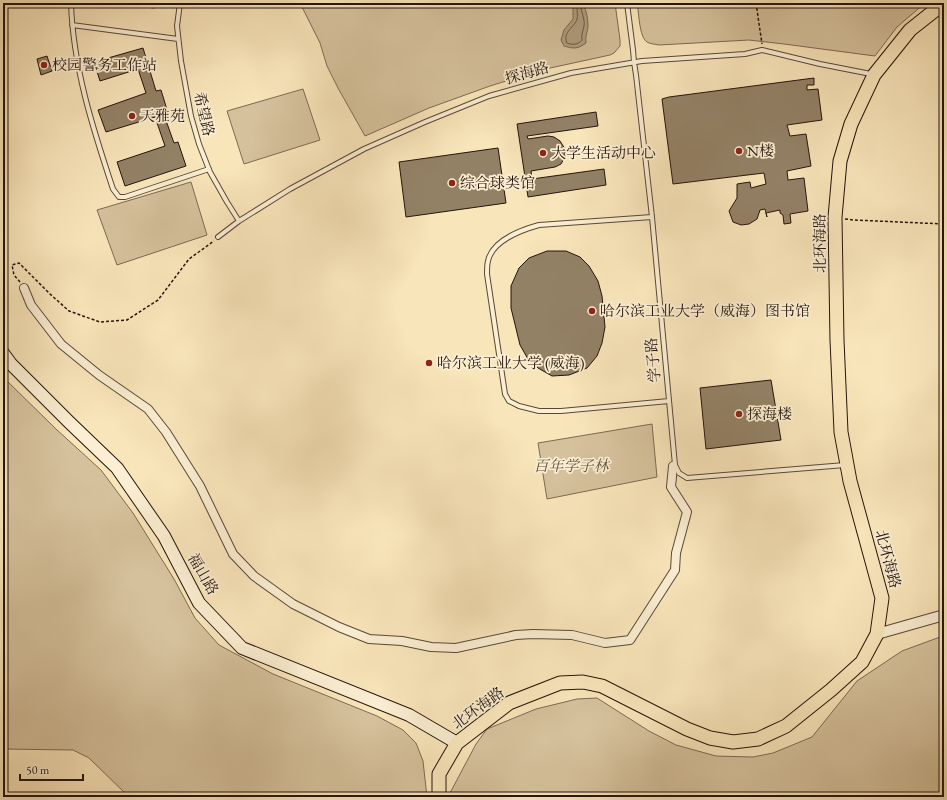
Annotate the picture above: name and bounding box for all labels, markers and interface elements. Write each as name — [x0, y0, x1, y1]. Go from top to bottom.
place label: 校园警务工作站 — [52, 55, 157, 74]
street label: 探海路 — [503, 57, 551, 88]
marker: 校园警务工作站 — [39, 60, 49, 70]
street label: 希望路 — [190, 90, 219, 138]
place label: 天雅苑 — [140, 106, 185, 125]
marker: 天雅苑 — [127, 111, 137, 121]
place label: N楼 — [747, 141, 774, 160]
place label: 大学生活动中心 — [551, 143, 656, 162]
marker: N楼 — [734, 146, 744, 156]
marker: 大学生活动中心 — [538, 148, 548, 158]
place label: 综合球类馆 — [460, 173, 535, 192]
marker: 综合球类馆 — [447, 178, 457, 188]
street label: 北环海路 — [810, 213, 829, 273]
place label: 哈尔滨工业大学（威海）图书馆 — [600, 301, 810, 320]
marker: 哈尔滨工业大学（威海）图书馆 — [587, 306, 597, 316]
street label: 学子路 — [641, 337, 664, 383]
place label: 哈尔滨工业大学 (威海) — [437, 353, 585, 372]
marker: 哈尔滨工业大学 (威海) — [424, 358, 434, 368]
place label: 探海楼 — [747, 404, 792, 423]
marker: 探海楼 — [734, 409, 744, 419]
park label: 百年学子林 — [533, 456, 610, 475]
street label: 北环海路 — [872, 527, 905, 590]
street label: 福山路 — [184, 550, 223, 598]
street label: 北环海路 — [448, 682, 508, 733]
scale bar — [20, 756, 83, 782]
text: 50 m — [26, 762, 50, 778]

